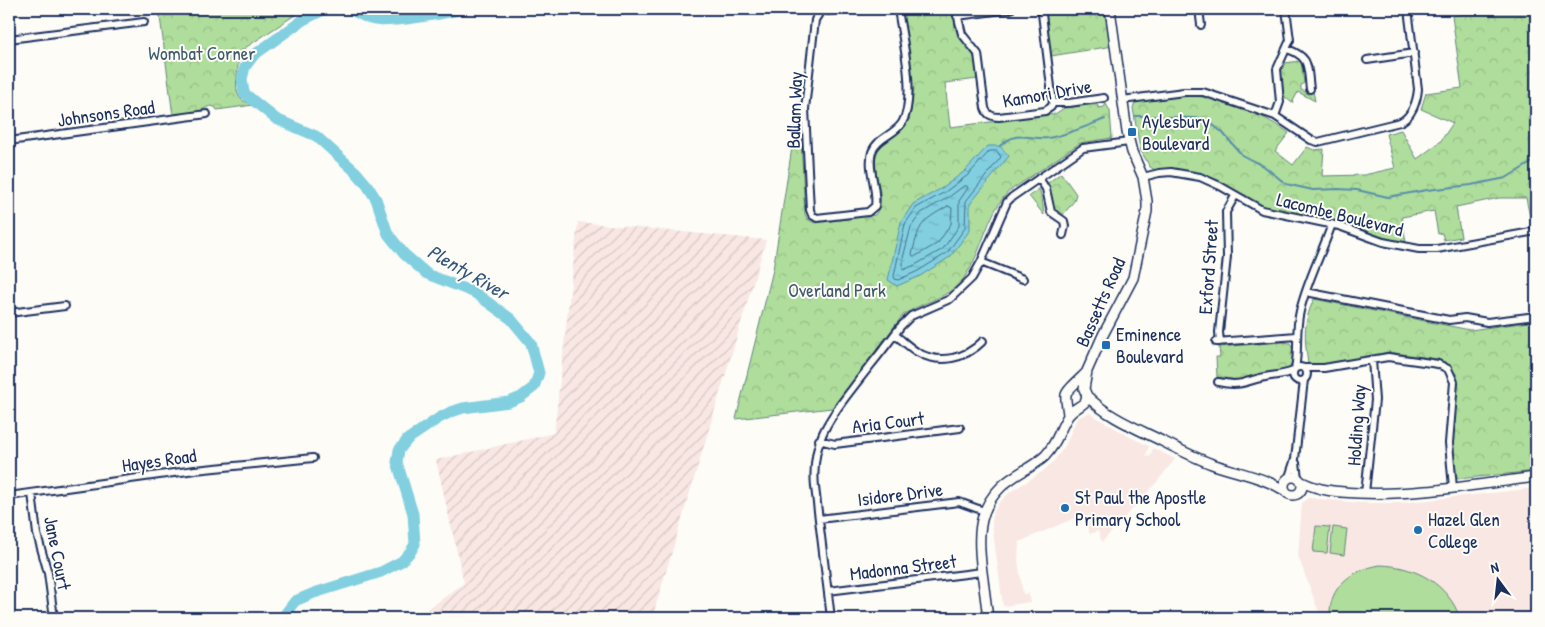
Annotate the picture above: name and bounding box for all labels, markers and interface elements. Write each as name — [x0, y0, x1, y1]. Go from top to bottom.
park label: Wombat Corner — [148, 40, 256, 66]
street label: Ballam Way — [780, 71, 808, 149]
street label: Kamori Drive — [1001, 72, 1094, 114]
street label: Johnsons Road — [56, 93, 157, 133]
place label: Aylesbury Boulevard — [1142, 108, 1210, 156]
marker: Aylesbury Boulevard — [1126, 126, 1138, 138]
street label: Lacombe Boulevard — [1274, 186, 1407, 242]
street label: Exford Street — [1192, 218, 1224, 315]
water label: Plenty River — [422, 238, 516, 308]
street label: Bassetts Road — [1069, 253, 1131, 351]
park label: Overland Park — [788, 277, 886, 303]
place label: Eminence Boulevard — [1116, 321, 1184, 369]
marker: Eminence Boulevard — [1100, 339, 1112, 351]
street label: Holding Way — [1340, 383, 1372, 467]
street label: Aria Court — [851, 405, 926, 439]
street label: Hayes Road — [120, 442, 198, 478]
street label: Isidore Drive — [856, 476, 945, 512]
place label: St Paul the Apostle Primary School — [1075, 484, 1207, 532]
marker: St Paul the Apostle Primary School — [1059, 502, 1071, 514]
place label: Hazel Glen College — [1428, 506, 1500, 554]
street label: Jane Court — [38, 514, 78, 593]
marker: Hazel Glen College — [1412, 524, 1424, 536]
street label: Madonna Street — [848, 548, 958, 586]
north arrow — [1472, 554, 1522, 604]
text: N — [1488, 557, 1501, 577]

